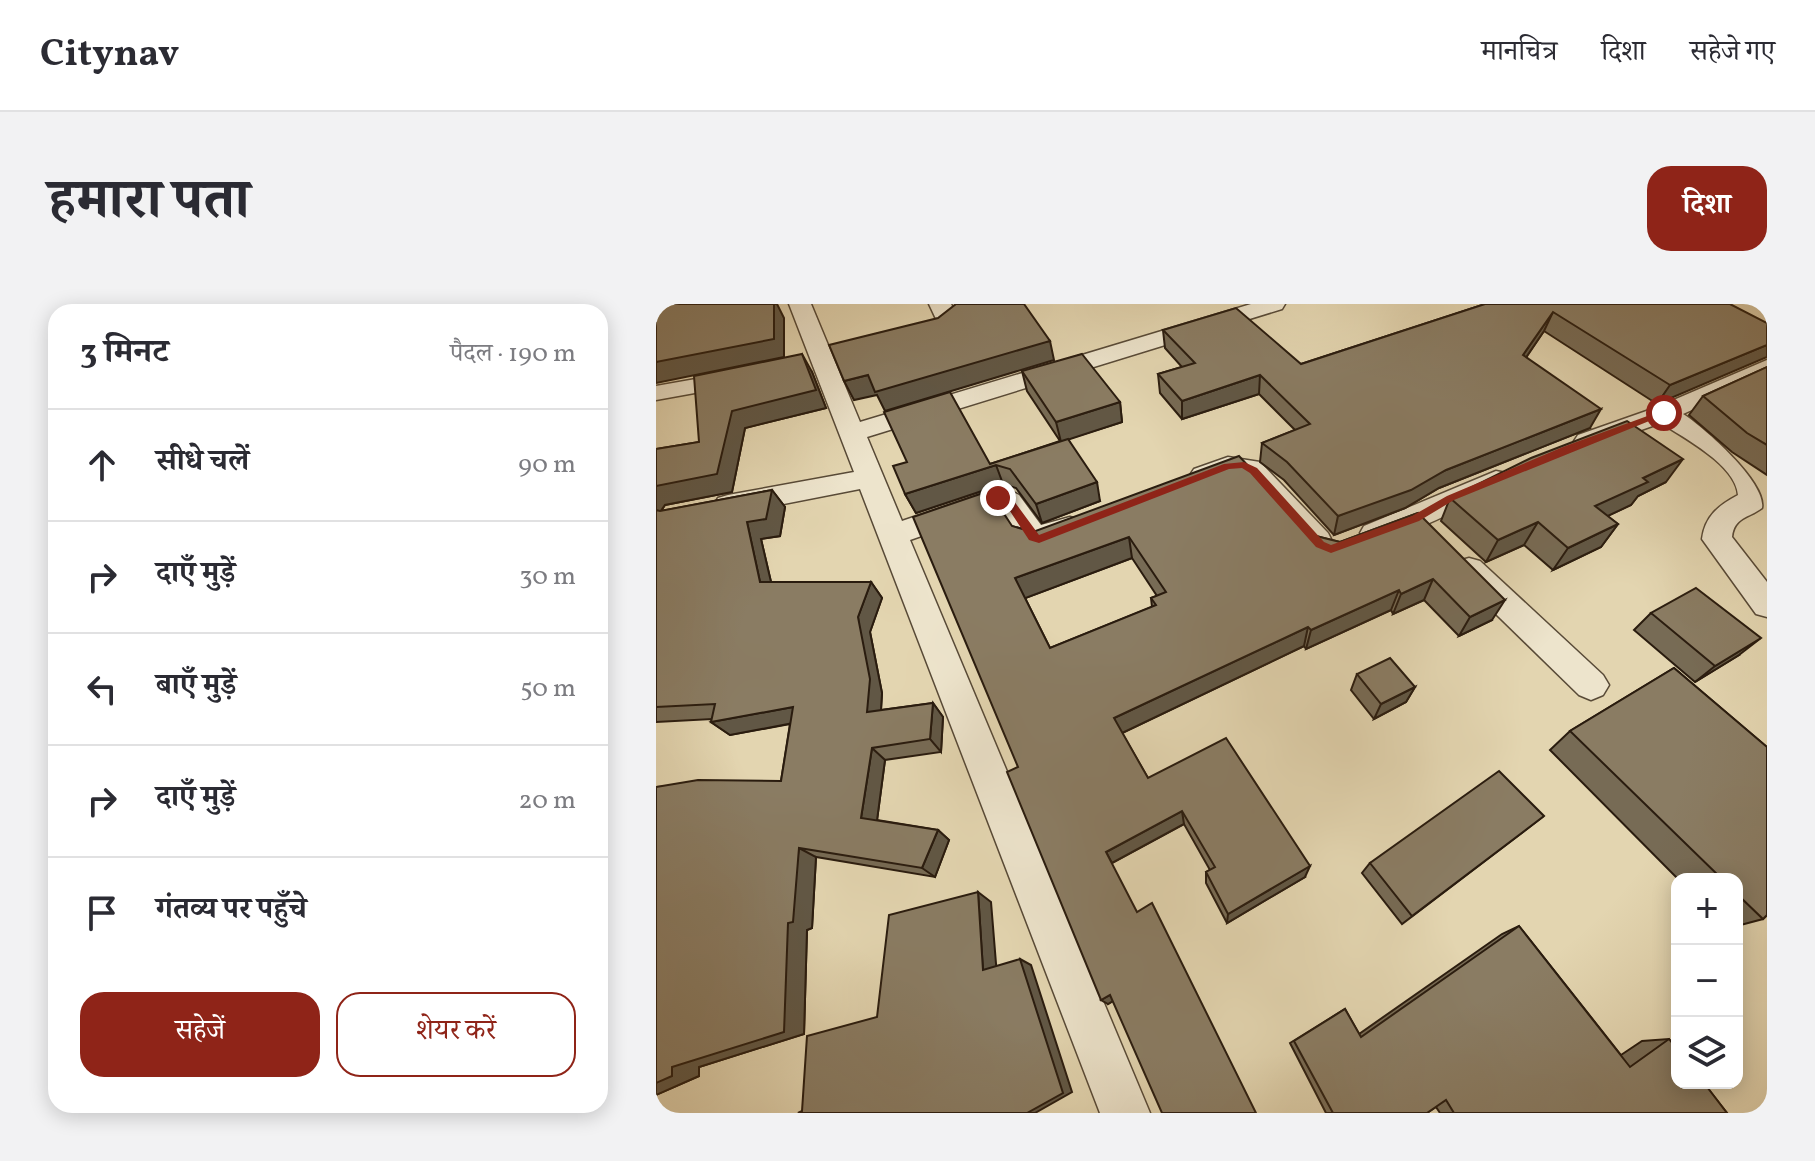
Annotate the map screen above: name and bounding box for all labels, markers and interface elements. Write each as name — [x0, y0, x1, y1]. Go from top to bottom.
text: Citynav — [40, 29, 179, 82]
text: मानचित्र — [1481, 33, 1557, 72]
text: दिशा — [1601, 33, 1646, 72]
text: सहेजे गए — [1690, 33, 1775, 72]
text: हमारा पता — [48, 164, 250, 242]
button: दिशा — [1647, 166, 1767, 251]
text: 3 मिनट — [80, 330, 169, 377]
text: पैदल · 190 m — [450, 336, 576, 372]
route start — [1646, 395, 1682, 431]
text: सीधे चलें — [156, 441, 249, 483]
icon: ahead — [80, 443, 124, 487]
text: 90 m — [518, 447, 576, 483]
route end — [980, 480, 1016, 516]
text: दाएँ मुड़ें — [156, 553, 235, 595]
icon: right — [80, 555, 124, 599]
text: 30 m — [519, 559, 576, 595]
text: बाएँ मुड़ें — [156, 665, 236, 707]
icon: left — [80, 667, 124, 711]
text: 50 m — [520, 671, 576, 707]
text: दाएँ मुड़ें — [156, 777, 235, 819]
icon: right — [80, 779, 124, 823]
text: 20 m — [518, 783, 576, 819]
map controls — [1671, 873, 1743, 1089]
button: + — [1671, 873, 1743, 945]
text: गंतव्य पर पहुँचे — [156, 889, 307, 931]
icon: arrive — [80, 891, 124, 935]
button: − — [1671, 945, 1743, 1017]
button: सहेजें — [80, 992, 320, 1077]
button: शेयर करें — [336, 992, 576, 1077]
button: layers — [1671, 1017, 1743, 1089]

